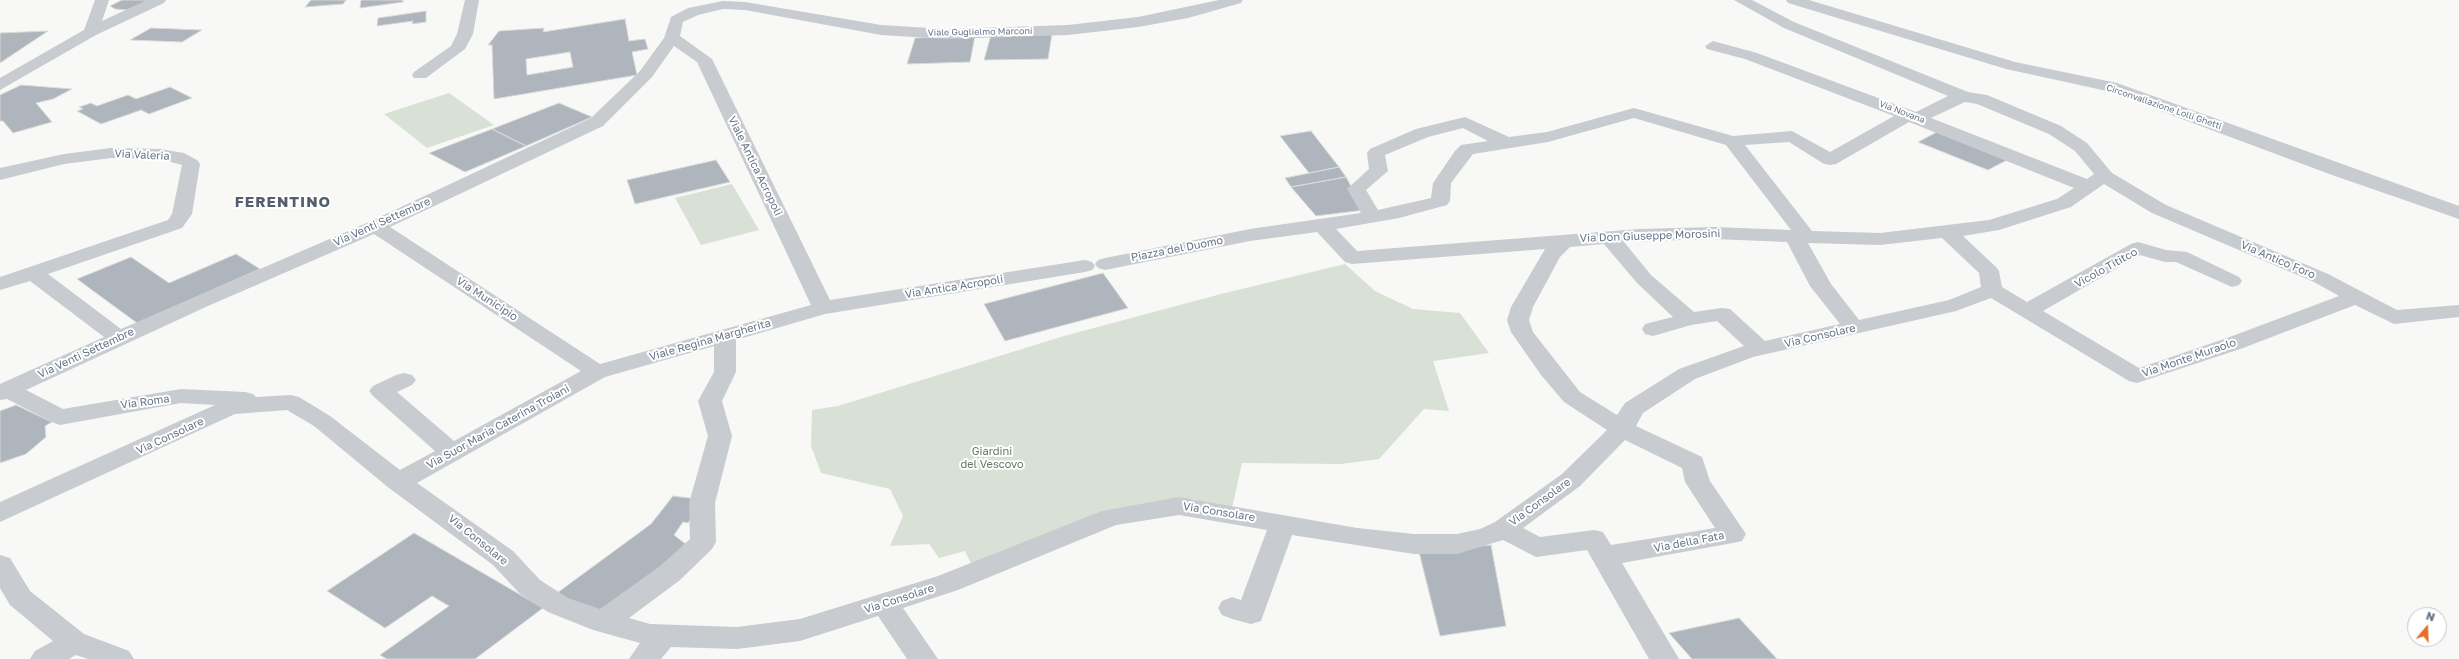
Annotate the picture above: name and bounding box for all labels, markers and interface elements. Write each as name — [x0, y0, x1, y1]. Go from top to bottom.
street label: Viale Guglielmo Marconi — [928, 26, 1032, 38]
street label: Circonvallazione Lolli Ghetti — [2105, 82, 2223, 132]
street label: Via Novana — [1878, 98, 1926, 126]
street label: Viale Antica Acropoli — [725, 114, 785, 218]
street label: Via Valeria — [114, 147, 170, 163]
district label: FERENTINO — [235, 193, 331, 211]
street label: Via Venti Settembre — [332, 195, 432, 249]
street label: Via Don Giuseppe Morosini — [1579, 227, 1721, 245]
street label: Piazza del Duomo — [1130, 234, 1224, 264]
street label: Via Antico Foro — [2239, 238, 2317, 282]
street label: Vicolo Tititco — [2072, 245, 2140, 291]
street label: Via Antica Acropoli — [904, 273, 1004, 301]
street label: Via Municipio — [454, 274, 520, 324]
street label: Viale Regina Margherita — [648, 316, 772, 364]
street label: Via Consolare — [1783, 321, 1857, 351]
street label: Via Venti Settembre — [36, 325, 136, 381]
street label: Via Monte Muraolo — [2140, 336, 2238, 380]
street label: Via Suor Maria Caterina Troiani — [424, 382, 572, 472]
street label: Via Roma — [120, 392, 170, 412]
street label: Via Consolare — [134, 415, 206, 457]
park label: Giardini del Vescovo — [960, 445, 1024, 471]
street label: Via Consolare — [1507, 475, 1573, 529]
street label: Via Consolare — [1182, 500, 1256, 524]
street label: Via Consolare — [446, 512, 510, 568]
street label: Via della Fata — [1653, 529, 1725, 555]
street label: Via Consolare — [862, 581, 936, 617]
north arrow — [2407, 607, 2447, 647]
text: N — [2425, 609, 2437, 624]

